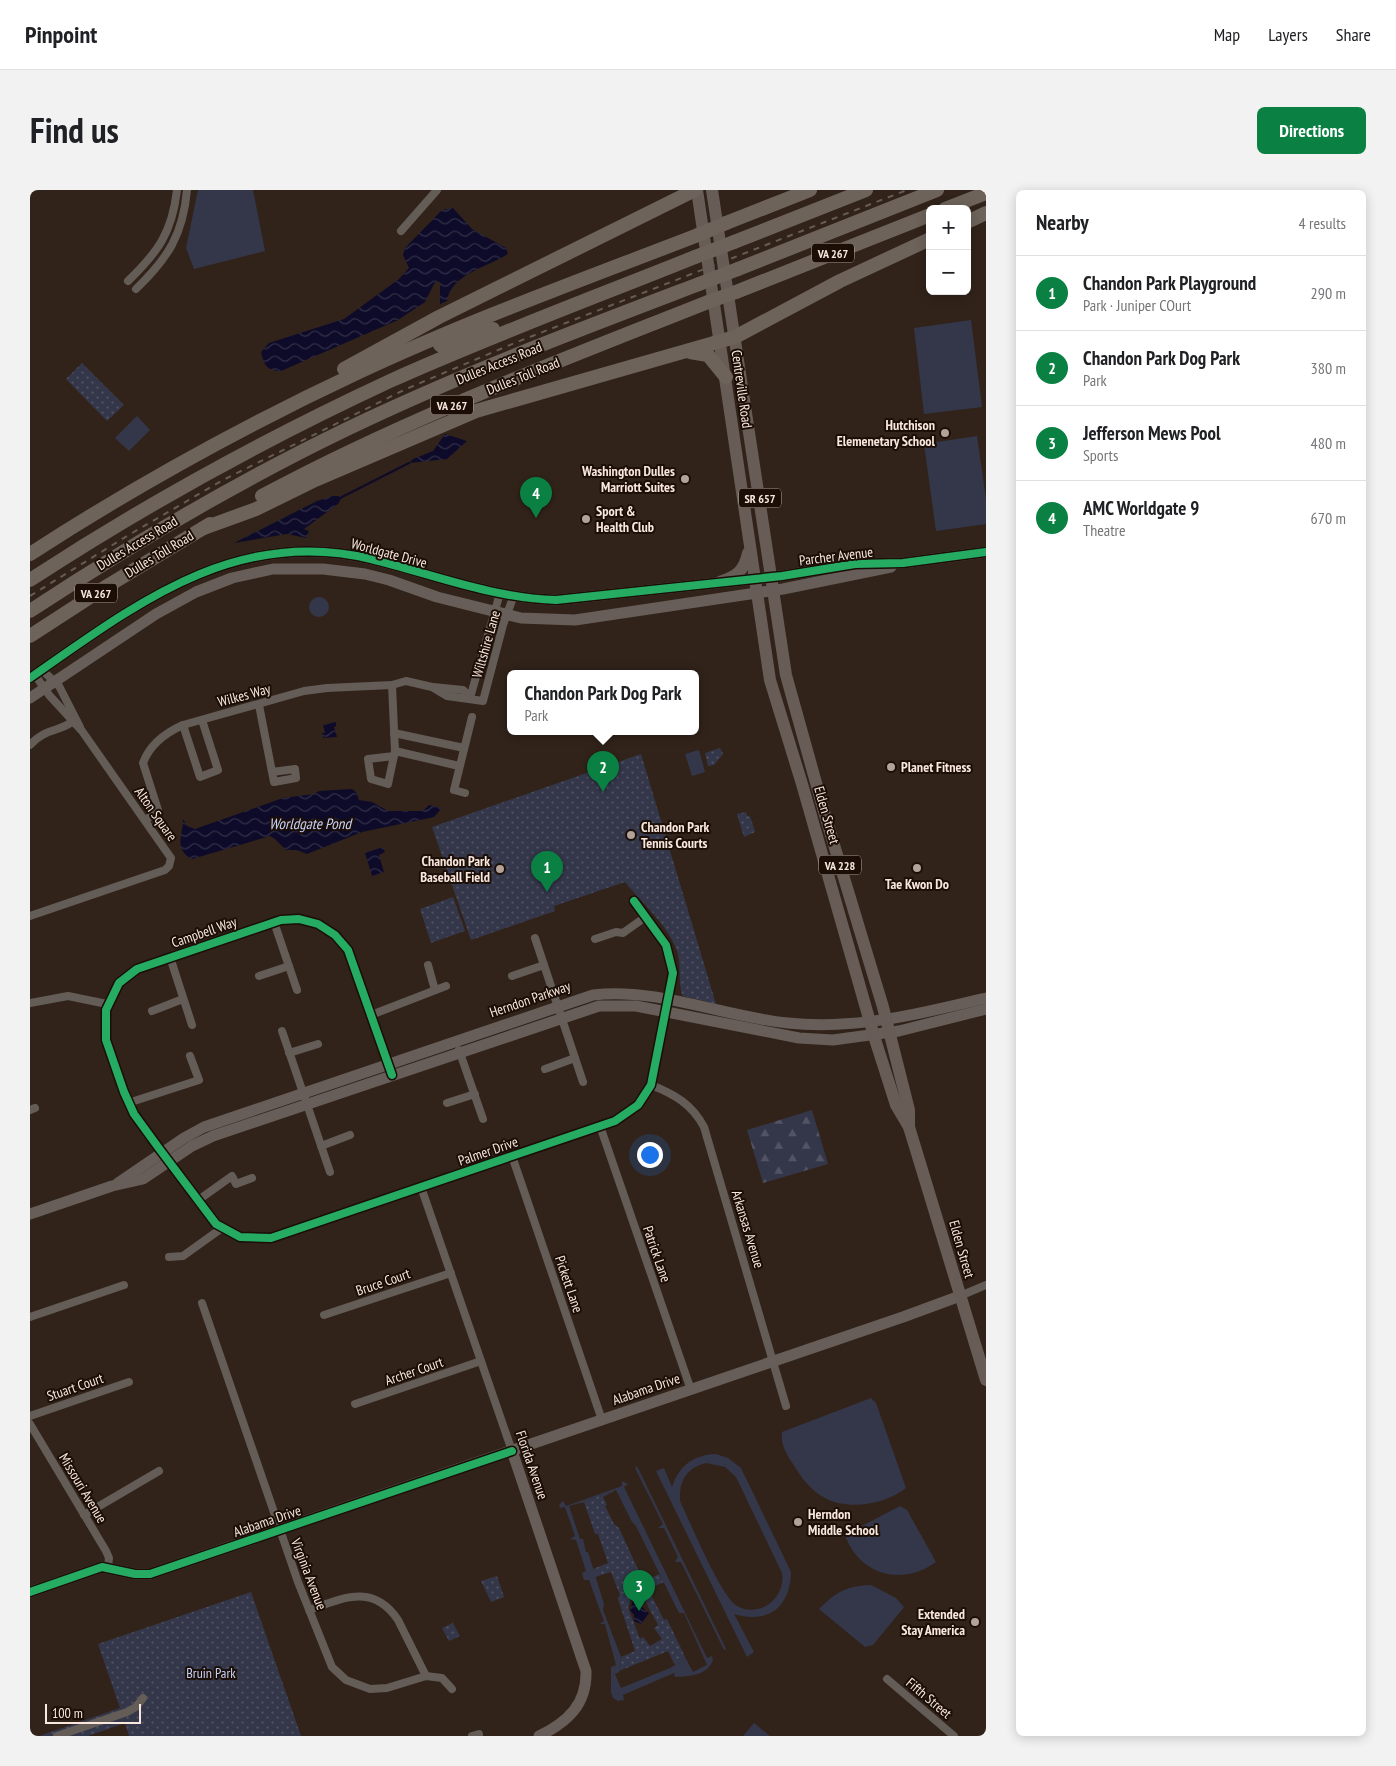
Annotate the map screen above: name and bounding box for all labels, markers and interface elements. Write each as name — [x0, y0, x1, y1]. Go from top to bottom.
text: Pinpoint — [25, 19, 97, 50]
text: Map — [1214, 23, 1240, 46]
text: Layers — [1268, 23, 1308, 46]
text: Share — [1336, 23, 1371, 46]
text: Find us — [30, 107, 119, 153]
button: Directions — [1257, 107, 1366, 154]
map controls — [926, 205, 971, 295]
button: + — [926, 205, 971, 250]
text: Nearby — [1036, 209, 1089, 236]
text: 4 results — [1299, 213, 1346, 233]
road number: VA 267 — [812, 244, 854, 262]
button: − — [926, 250, 971, 295]
text: Chandon Park Playground — [1083, 271, 1256, 295]
text: 1 — [1048, 283, 1056, 303]
text: 290 m — [1311, 283, 1346, 303]
text: Park · Juniper COurt — [1083, 295, 1191, 315]
street label: Dulles Access Road — [453, 338, 545, 388]
text: Chandon Park Dog Park — [1083, 346, 1240, 370]
street label: Centreville Road — [728, 349, 756, 429]
street label: Dulles Toll Road — [484, 353, 562, 399]
text: 2 — [1048, 358, 1056, 378]
text: 380 m — [1311, 358, 1346, 378]
text: Park — [1083, 370, 1107, 390]
road number: VA 267 — [431, 396, 473, 414]
place label: Hutchison Elemenetary School — [837, 416, 936, 450]
text: Jefferson Mews Pool — [1083, 421, 1221, 445]
marker: Hutchison Elemenetary School — [939, 427, 951, 439]
text: 3 — [1048, 433, 1056, 453]
text: 480 m — [1311, 433, 1346, 453]
text: Sports — [1083, 445, 1118, 465]
place label: Washington Dulles Marriott Suites — [581, 462, 675, 496]
marker: Washington Dulles Marriott Suites — [679, 473, 691, 485]
pin: 4 — [520, 477, 552, 518]
road number: SR 657 — [739, 488, 781, 508]
text: AMC Worldgate 9 — [1083, 496, 1199, 520]
place label: Sport & Health Club — [596, 502, 654, 536]
text: 4 — [1048, 508, 1056, 528]
text: 670 m — [1311, 508, 1346, 528]
street label: Dulles Access Road — [93, 512, 181, 574]
marker: Sport & Health Club — [580, 513, 592, 525]
text: Theatre — [1083, 520, 1126, 540]
street label: Dulles Toll Road — [121, 526, 197, 582]
street label: Worldgate Drive — [349, 534, 429, 572]
street label: Parcher Avenue — [798, 543, 874, 569]
road number: VA 267 — [75, 583, 117, 602]
street label: Wiltshire Lane — [468, 608, 504, 680]
popup — [507, 670, 699, 735]
street label: Wilkes Way — [216, 679, 273, 711]
text: Chandon Park Dog Park — [524, 681, 682, 705]
text: Park — [524, 705, 548, 725]
pin: 2 — [587, 751, 619, 792]
place label: Planet Fitness — [901, 758, 971, 776]
marker: Planet Fitness — [885, 761, 897, 773]
street label: Alton Square — [131, 783, 181, 845]
street label: Elden Street — [810, 784, 844, 846]
water label: Worldgate Pond — [269, 814, 353, 833]
place label: Chandon Park Tennis Courts — [641, 818, 710, 852]
marker: Chandon Park Tennis Courts — [625, 829, 637, 841]
pin: 1 — [531, 851, 563, 892]
place label: Chandon Park Baseball Field — [420, 852, 490, 886]
road number: VA 228 — [819, 856, 861, 874]
marker: Tae Kwon Do — [911, 862, 923, 874]
marker: Chandon Park Baseball Field — [494, 863, 506, 875]
place label: Tae Kwon Do — [885, 875, 949, 893]
street label: Campbell Way — [169, 912, 240, 952]
street label: Herndon Parkway — [487, 977, 574, 1021]
street label: Palmer Drive — [456, 1132, 520, 1170]
your location — [637, 1142, 663, 1168]
street label: Arkansas Avenue — [728, 1188, 768, 1270]
street label: Elden Street — [945, 1218, 979, 1280]
street label: Patrick Lane — [639, 1223, 675, 1285]
street label: Pickett Lane — [551, 1253, 587, 1315]
street label: Bruce Court — [354, 1264, 413, 1300]
street label: Archer Court — [383, 1353, 446, 1389]
street label: Stuart Court — [44, 1369, 106, 1405]
street label: Alabama Drive — [610, 1369, 682, 1409]
street label: Florida Avenue — [512, 1428, 552, 1502]
street label: Missouri Avenue — [55, 1450, 111, 1526]
street label: Alabama Drive — [231, 1501, 303, 1541]
place label: Herndon Middle School — [808, 1505, 879, 1539]
marker: Herndon Middle School — [792, 1516, 804, 1528]
street label: Virginia Avenue — [287, 1535, 331, 1613]
pin: 3 — [623, 1570, 655, 1611]
place label: Extended Stay America — [901, 1605, 965, 1639]
marker: Extended Stay America — [969, 1616, 981, 1628]
park label: Bruin Park — [186, 1664, 236, 1682]
street label: Fifth Street — [902, 1674, 956, 1722]
scale bar — [45, 1701, 141, 1724]
text: 100 m — [52, 1704, 83, 1722]

